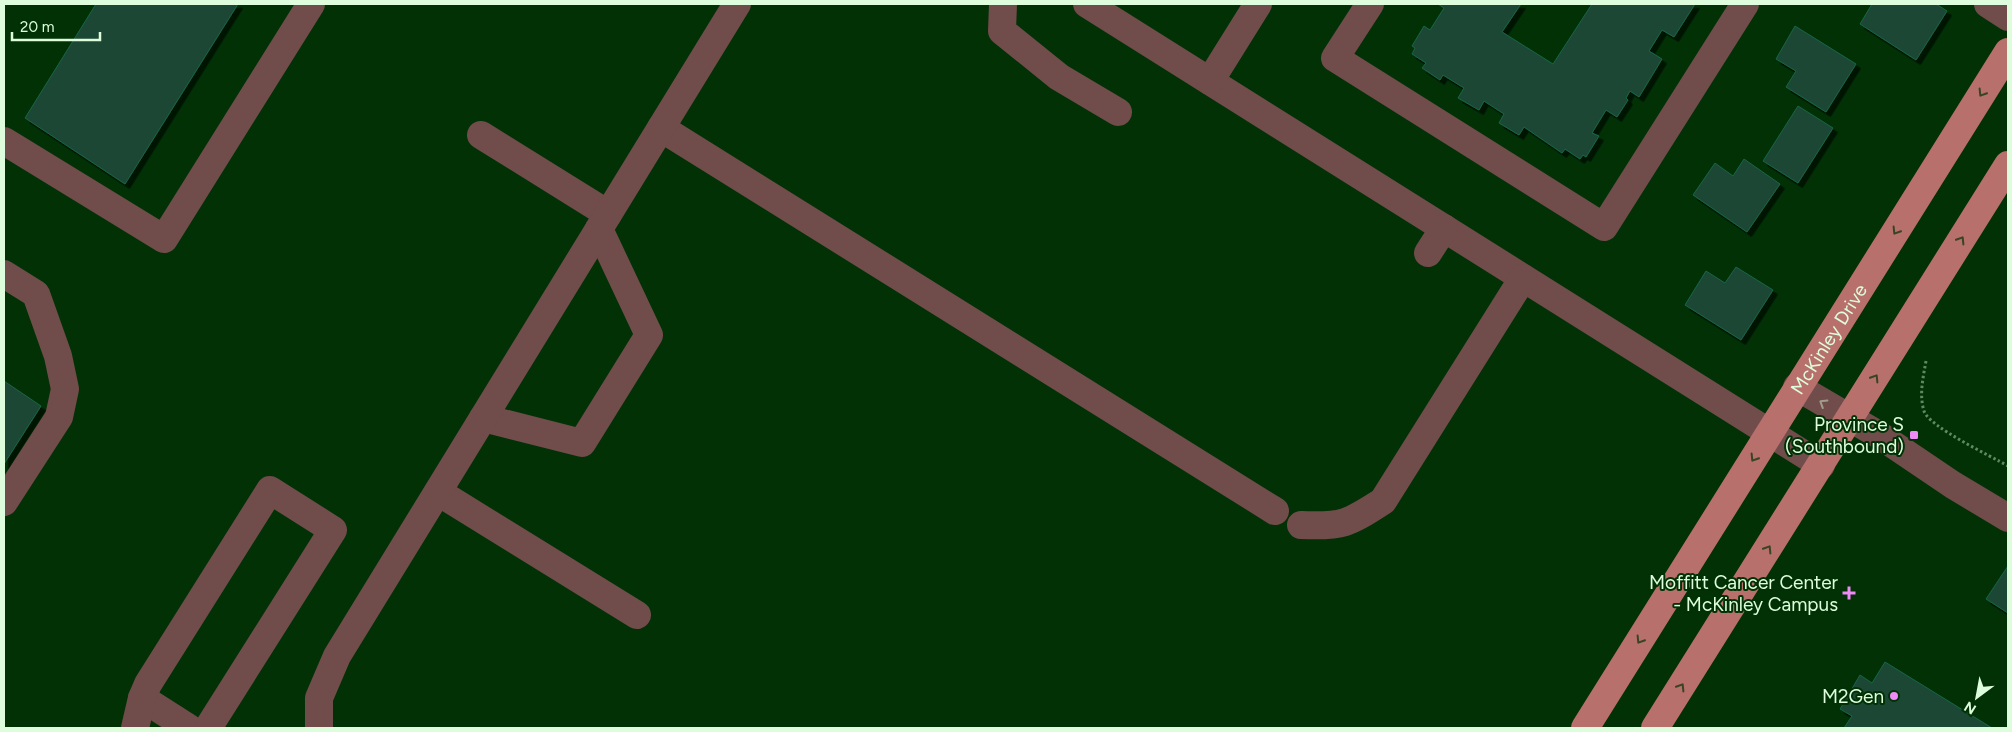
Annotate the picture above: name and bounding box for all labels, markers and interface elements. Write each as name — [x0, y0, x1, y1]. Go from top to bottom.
scale bar — [12, 10, 100, 42]
text: 20 m — [20, 18, 54, 36]
one-way arrow — [1979, 88, 1989, 97]
one-way arrow — [1892, 226, 1902, 235]
one-way arrow — [1955, 237, 1965, 246]
street label: McKinley Drive — [1785, 279, 1872, 398]
one-way arrow — [1869, 374, 1879, 383]
one-way arrow — [1820, 400, 1829, 410]
place label: Province S (Southbound) — [1785, 413, 1904, 458]
marker: Province S (Southbound) — [1908, 429, 1920, 441]
one-way arrow — [1750, 452, 1760, 461]
one-way arrow — [1761, 546, 1771, 555]
place label: Moffitt Cancer Center - McKinley Campus — [1649, 571, 1839, 616]
marker: Moffitt Cancer Center - McKinley Campus — [1842, 586, 1856, 600]
one-way arrow — [1636, 635, 1646, 644]
north arrow — [1952, 672, 2002, 722]
one-way arrow — [1675, 683, 1685, 692]
place label: M2Gen — [1822, 685, 1884, 708]
marker: M2Gen — [1888, 690, 1900, 702]
text: N — [1961, 698, 1979, 718]

